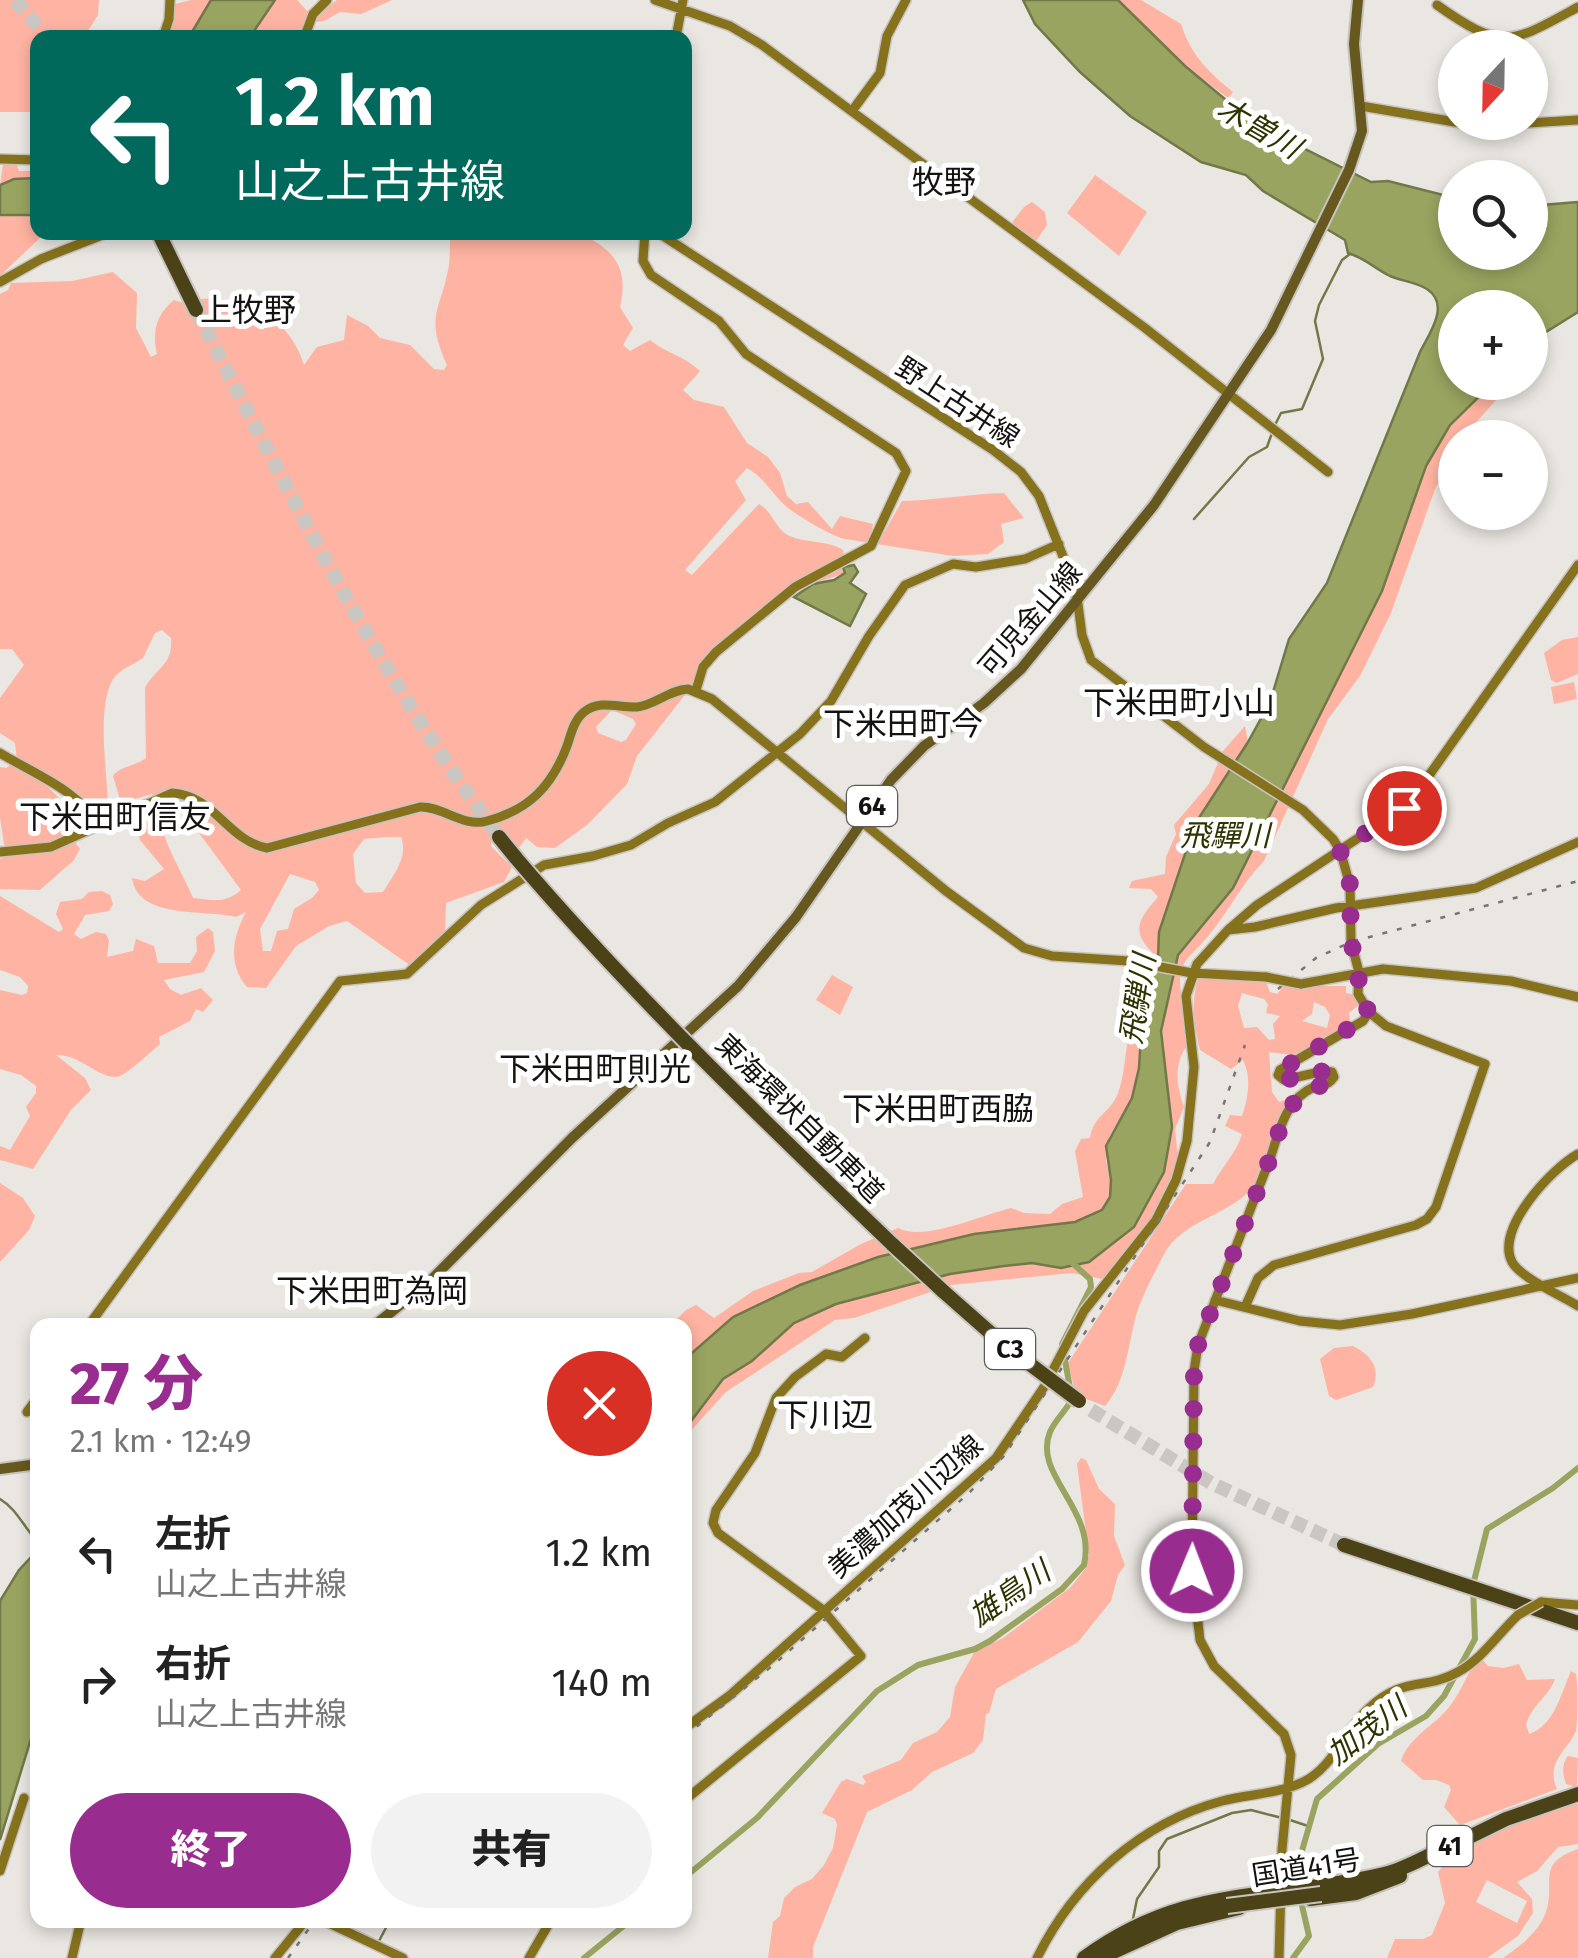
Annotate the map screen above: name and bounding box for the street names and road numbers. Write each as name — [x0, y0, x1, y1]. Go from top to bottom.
street label: 野上古井線 — [890, 350, 1025, 454]
street label: 可児金山線 — [972, 556, 1089, 683]
road number: 64 — [847, 786, 897, 826]
street label: 東海環状自動車道 — [709, 1027, 891, 1209]
road number: C3 — [985, 1329, 1035, 1369]
street label: 美濃加茂川辺線 — [821, 1429, 989, 1584]
road number: 41 — [1428, 1826, 1472, 1866]
street label: 国道41号 — [1249, 1843, 1363, 1892]

